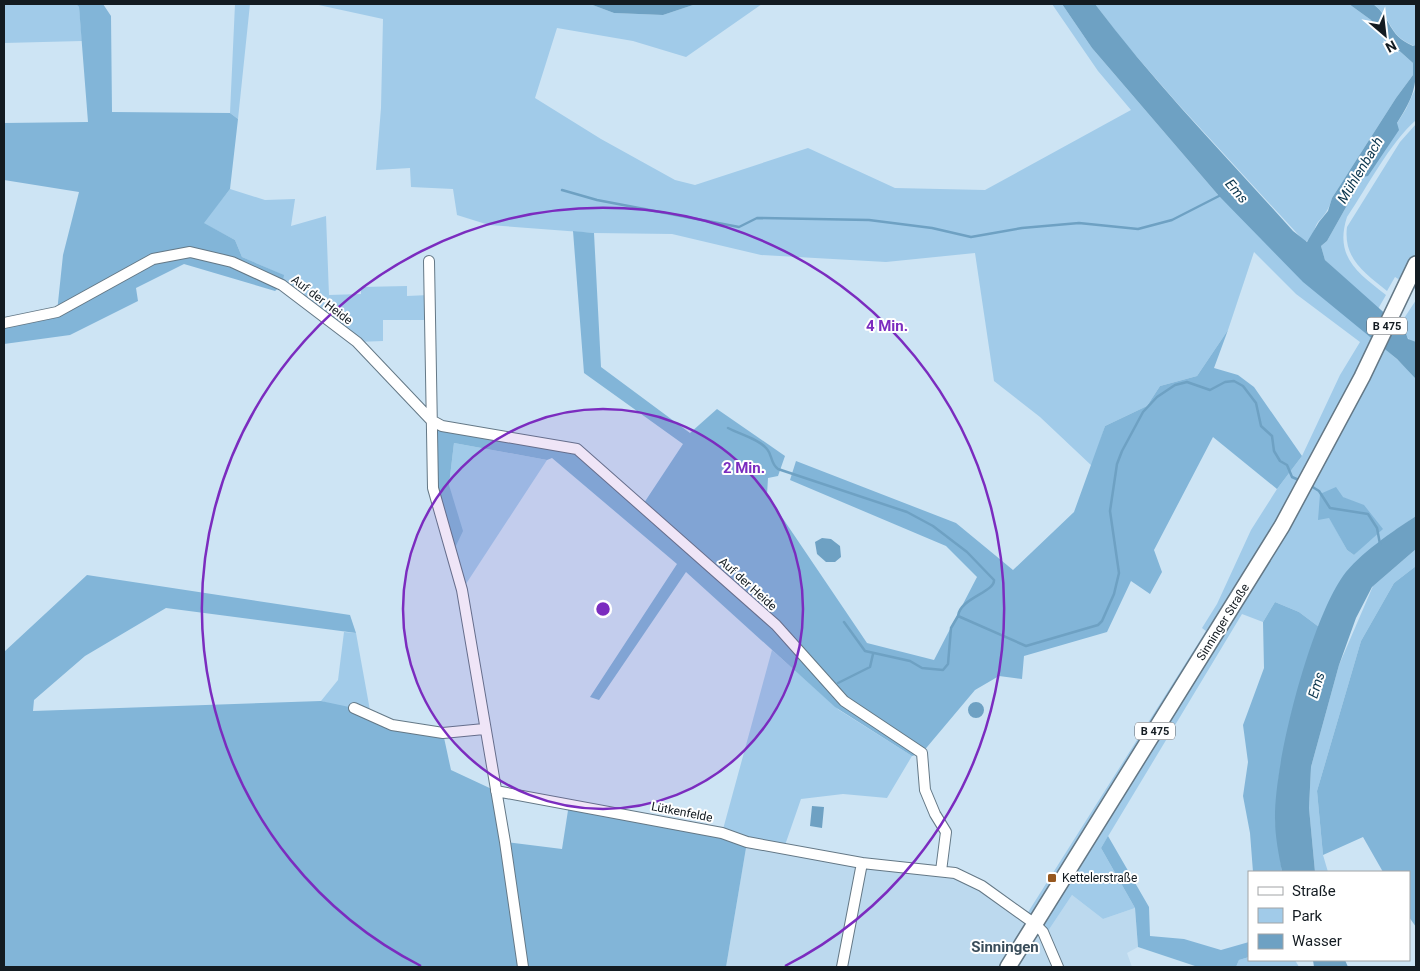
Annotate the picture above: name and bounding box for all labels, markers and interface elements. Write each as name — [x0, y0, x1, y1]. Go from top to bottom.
north arrow — [1360, 10, 1410, 60]
text: N — [1383, 37, 1399, 56]
water label: Mühlenbach — [1334, 134, 1386, 206]
water label: Ems — [1222, 176, 1252, 206]
street label: Auf der Heide — [289, 273, 355, 327]
text: 4 Min. — [866, 317, 908, 335]
road number: B 475 — [1367, 318, 1407, 334]
text: 2 Min. — [723, 459, 765, 477]
street label: Auf der Heide — [716, 554, 780, 614]
street label: Sinninger Straße — [1194, 581, 1252, 663]
centre of rings — [594, 600, 612, 618]
water label: Ems — [1304, 670, 1328, 700]
road number: B 475 — [1135, 722, 1175, 739]
street label: Lütkenfelde — [650, 799, 714, 825]
place label: Kettelerstraße — [1062, 871, 1137, 885]
legend — [1248, 871, 1410, 961]
marker: Kettelerstraße — [1046, 872, 1058, 884]
text: Straße — [1292, 882, 1336, 900]
text: Park — [1292, 907, 1323, 925]
text: Wasser — [1292, 932, 1342, 950]
district label: Sinningen — [971, 938, 1039, 956]

